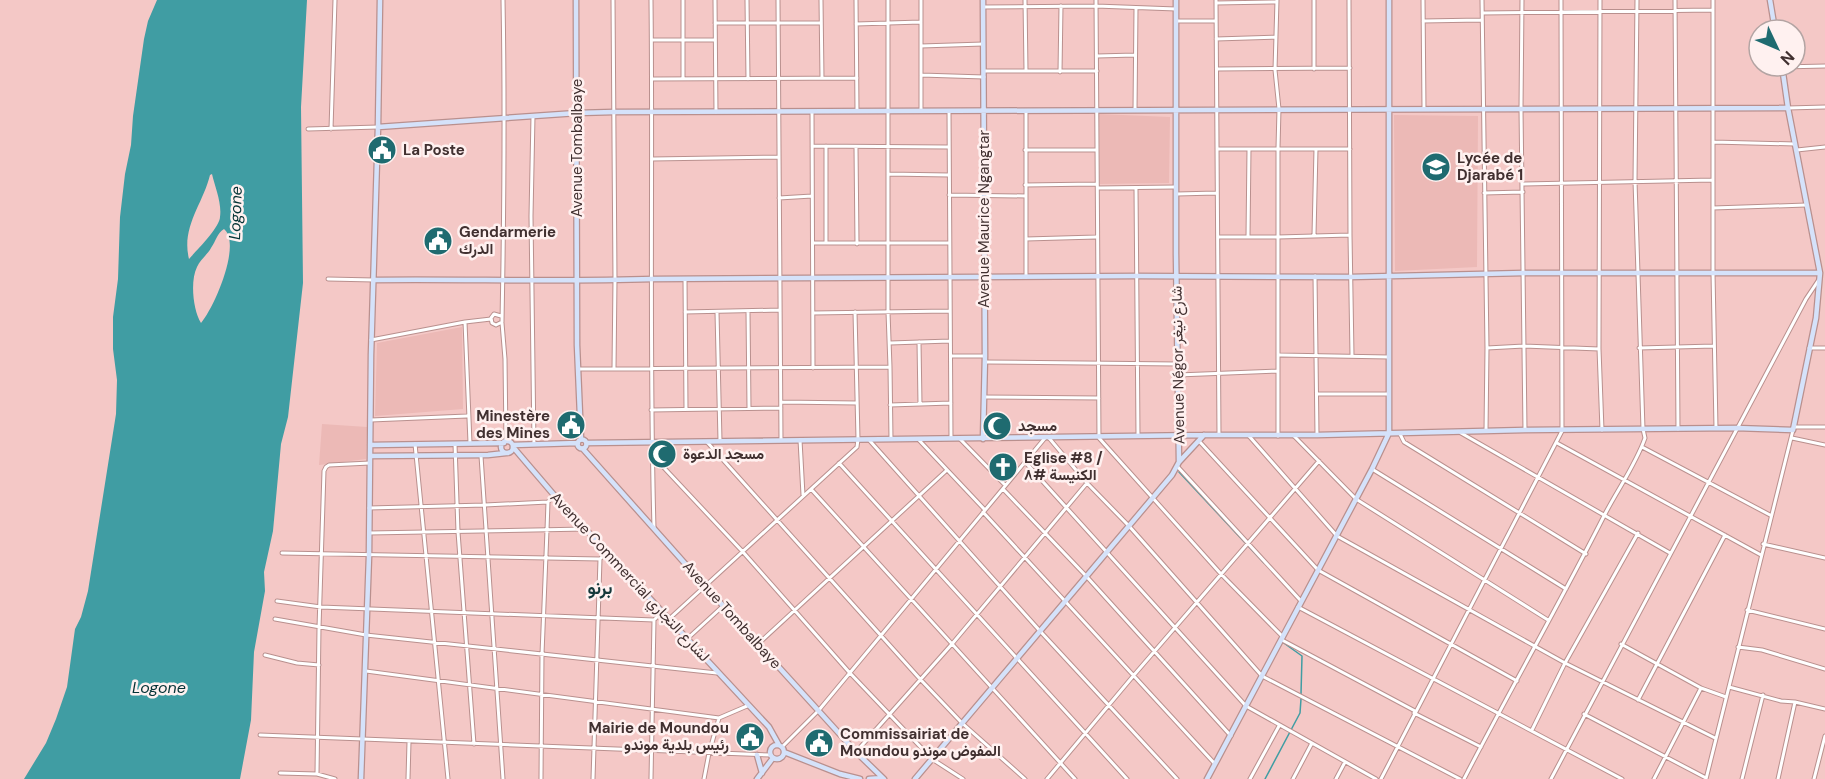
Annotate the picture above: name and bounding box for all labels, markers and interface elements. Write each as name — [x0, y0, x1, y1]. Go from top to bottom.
north arrow — [1747, 18, 1807, 78]
text: N — [1776, 47, 1799, 70]
street label: Avenue Tombalbaye — [567, 79, 587, 217]
street label: Avenue Maurice Ngangtar — [974, 130, 994, 308]
public building icon: La Poste — [366, 134, 398, 166]
place label: La Poste — [403, 140, 465, 160]
place label: Lycée de Djarabé 1 — [1457, 148, 1523, 185]
school or university icon: Lycée de Djarabé 1 — [1420, 151, 1452, 183]
water label: Logone — [224, 186, 247, 240]
place label: Gendarmerie الدرك — [459, 222, 556, 259]
public building icon: Gendarmerie الدرك — [422, 225, 454, 257]
street label: Avenue Négor شارع نيغر — [1167, 285, 1190, 444]
place label: Minestère des Mines — [476, 406, 550, 443]
public building icon: Minestère des Mines — [555, 409, 587, 441]
mosque icon: مسجد — [981, 410, 1013, 442]
place label: مسجد — [1018, 416, 1057, 436]
mosque icon: مسجد الدعوة — [646, 438, 678, 470]
place label: مسجد الدعوة — [683, 444, 764, 464]
place label: Eglise #8 / الكنيسة #٨ — [1024, 448, 1103, 485]
church icon: Eglise #8 / الكنيسة #٨ — [987, 451, 1019, 483]
street label: Avenue Commercial لشارع التجاري — [544, 488, 714, 668]
street label: Avenue Tombalbaye — [678, 557, 786, 673]
district label: برنو — [588, 576, 612, 600]
water label: Logone — [132, 677, 186, 698]
place label: Mairie de Moundou رئيس بلدية موندو — [588, 718, 729, 755]
public building icon: Mairie de Moundou رئيس بلدية موندو — [734, 721, 766, 753]
place label: Commissairiat de Moundou المفوض موندو — [840, 724, 1001, 761]
public building icon: Commissairiat de Moundou المفوض موندو — [803, 727, 835, 759]

